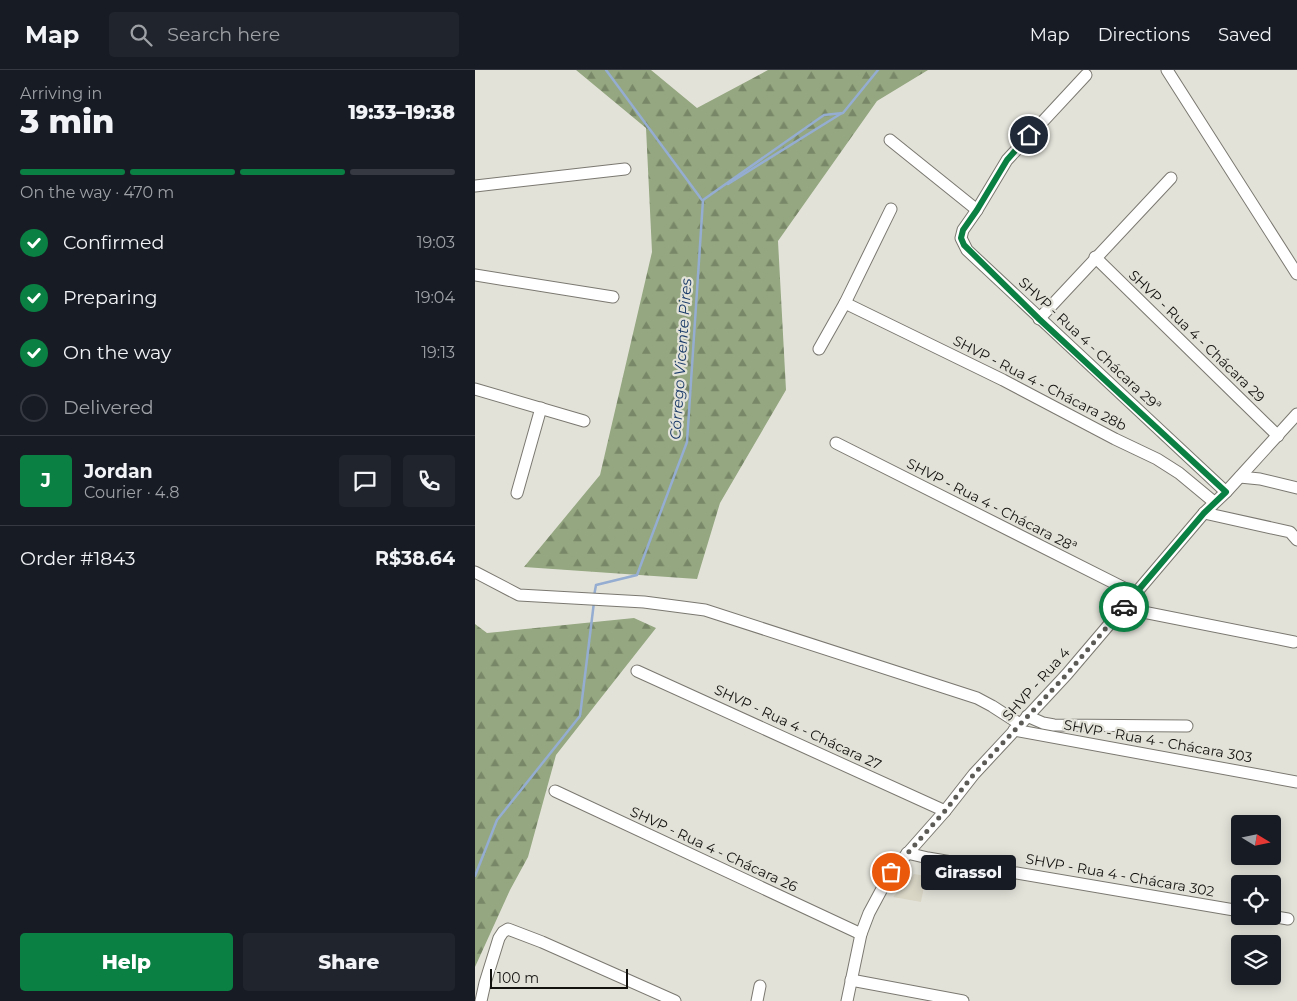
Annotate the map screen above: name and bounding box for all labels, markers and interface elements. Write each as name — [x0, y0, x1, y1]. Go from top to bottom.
search box — [109, 12, 459, 57]
text: Map — [25, 20, 79, 49]
icon: search — [127, 21, 155, 49]
text: Search here — [167, 23, 280, 46]
text: Map — [1030, 24, 1070, 46]
text: Directions — [1098, 24, 1190, 46]
text: Saved — [1218, 24, 1272, 46]
text: Arriving in — [20, 84, 102, 103]
text: 19:33–19:38 — [348, 101, 455, 124]
text: 3 min — [20, 102, 114, 141]
pin — [1008, 114, 1050, 156]
icon: home — [1015, 121, 1043, 149]
text: On the way · 470 m — [20, 183, 174, 202]
icon: check — [20, 229, 48, 257]
text: Confirmed — [63, 231, 164, 254]
text: 19:03 — [417, 233, 455, 252]
street label: SHVP - Rua 4 - Chácara 29 — [1125, 266, 1269, 406]
street label: SHVP - Rua 4 - Chácara 29ª — [1015, 273, 1165, 415]
water label: Córrego Vicente Pires — [665, 277, 696, 440]
icon: check — [20, 284, 48, 312]
text: Preparing — [63, 286, 158, 309]
text: 19:04 — [415, 288, 455, 307]
street label: SHVP - Rua 4 - Chácara 28b — [950, 331, 1130, 435]
icon: check — [20, 339, 48, 367]
text: On the way — [63, 341, 171, 364]
text: 19:13 — [421, 343, 455, 362]
text: Delivered — [63, 396, 154, 419]
street label: SHVP - Rua 4 - Chácara 28ª — [904, 454, 1080, 556]
button: chat — [339, 455, 391, 507]
button: phone — [403, 455, 455, 507]
text: Jordan — [84, 460, 153, 483]
text: J — [41, 469, 51, 492]
text: Courier · 4.8 — [84, 483, 180, 502]
text: Order #1843 — [20, 547, 135, 570]
text: R$38.64 — [375, 547, 455, 570]
courier — [1099, 582, 1149, 632]
icon: car — [1110, 593, 1138, 621]
street label: SHVP - Rua 4 — [998, 643, 1074, 725]
street label: SHVP - Rua 4 - Chácara 27 — [712, 680, 884, 774]
street label: SHVP - Rua 4 - Chácara 303 — [1062, 716, 1254, 766]
street label: SHVP - Rua 4 - Chácara 26 — [627, 802, 801, 896]
north arrow — [1231, 815, 1281, 865]
map controls — [1231, 815, 1281, 985]
street label: SHVP - Rua 4 - Chácara 302 — [1024, 850, 1216, 900]
pin — [870, 851, 912, 893]
callout: Girassol — [921, 854, 1016, 890]
icon: bag — [877, 858, 905, 886]
text: Girassol — [935, 863, 1002, 882]
button: locate — [1231, 875, 1281, 925]
button: Help — [20, 933, 233, 991]
button: Share — [243, 933, 455, 991]
button: layers — [1231, 935, 1281, 985]
scale bar — [490, 966, 627, 989]
text: 100 m — [497, 969, 539, 987]

